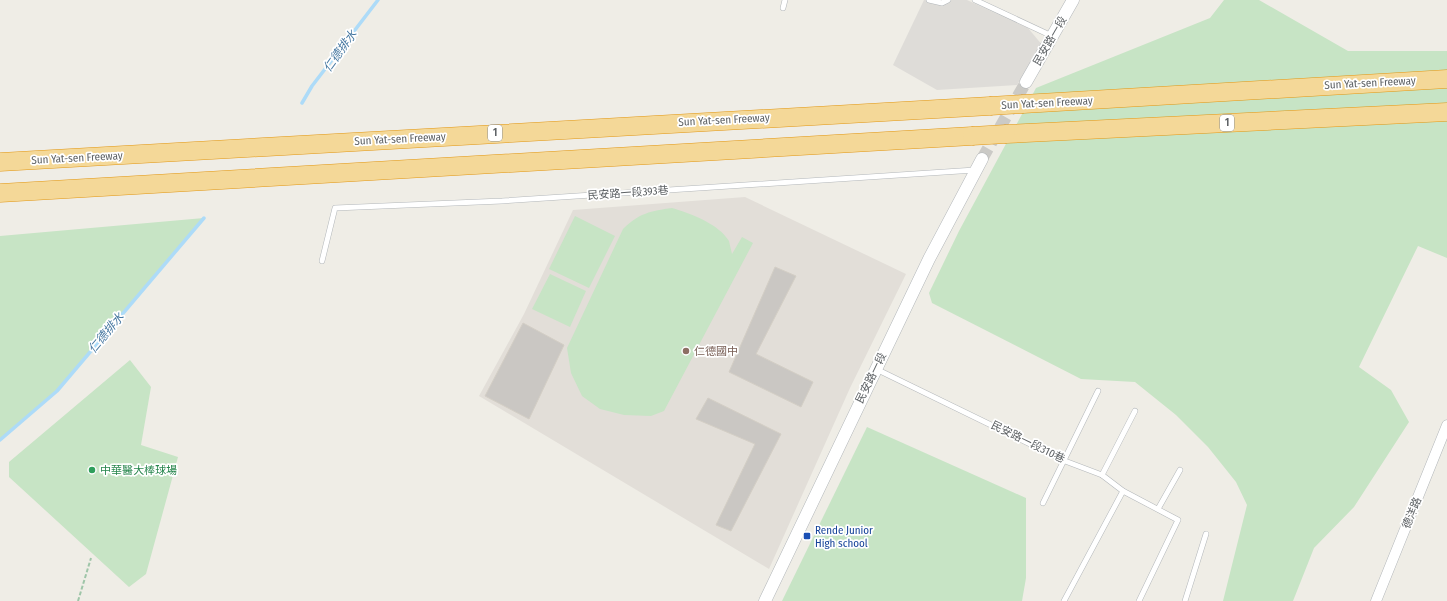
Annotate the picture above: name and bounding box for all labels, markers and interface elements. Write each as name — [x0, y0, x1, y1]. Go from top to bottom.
street label: 民安路一段 — [1031, 14, 1069, 68]
water label: 仁德排水 — [320, 27, 360, 75]
street label: Sun Yat-sen Freeway — [1324, 74, 1416, 92]
street label: Sun Yat-sen Freeway — [1001, 94, 1093, 112]
street label: Sun Yat-sen Freeway — [678, 111, 770, 129]
road number: 1 — [1220, 115, 1234, 131]
road number: 1 — [488, 125, 502, 141]
street label: Sun Yat-sen Freeway — [354, 130, 446, 148]
street label: Sun Yat-sen Freeway — [31, 149, 123, 167]
street label: 民安路一段393巷 — [587, 184, 669, 202]
water label: 仁德排水 — [85, 309, 127, 356]
place label: 仁德國中 — [694, 345, 738, 358]
marker: 仁德國中 — [681, 346, 691, 356]
street label: 民安路一段 — [853, 350, 889, 406]
street label: 民安路一段310巷 — [989, 418, 1067, 466]
place label: 中華醫大棒球場 — [100, 464, 177, 477]
marker: 中華醫大棒球場 — [87, 465, 97, 475]
street label: 德洋路 — [1400, 495, 1424, 531]
place label: Rende Junior High school — [815, 524, 873, 550]
marker: Rende Junior High school — [802, 531, 812, 541]

